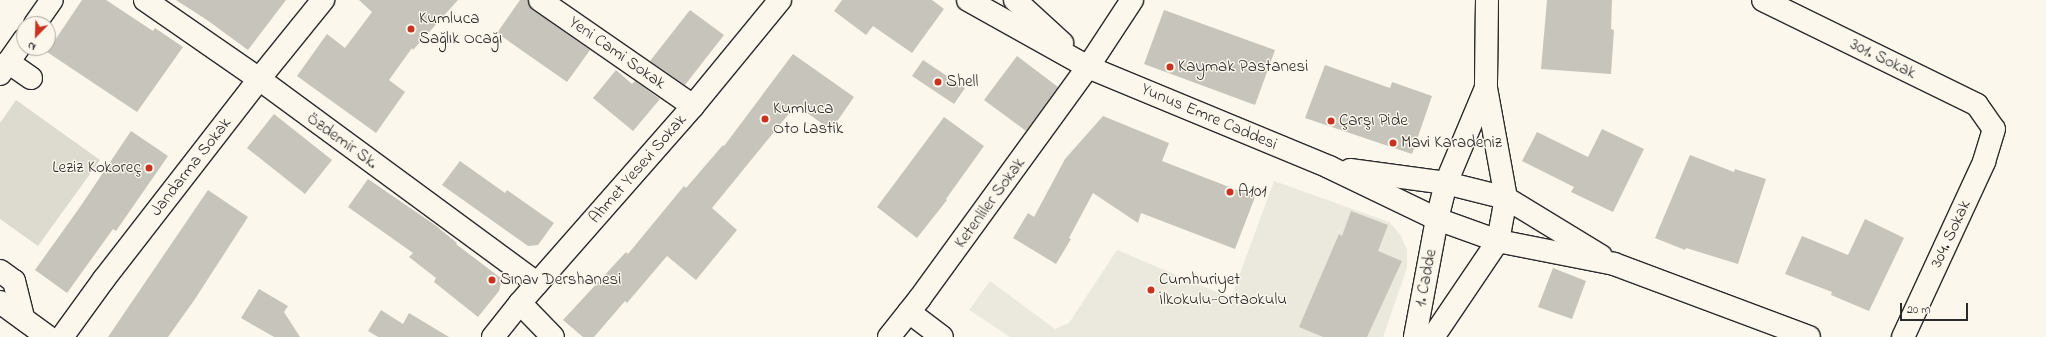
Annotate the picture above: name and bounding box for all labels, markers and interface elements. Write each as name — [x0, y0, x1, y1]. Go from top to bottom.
place label: Kumluca Sağlık Ocağı — [419, 9, 502, 49]
street label: Yeni Cami Sokak — [565, 12, 669, 94]
north arrow — [16, 16, 56, 56]
marker: Kumluca Sağlık Ocağı — [406, 24, 416, 34]
street label: 301. Sokak — [1847, 34, 1919, 84]
text: N — [25, 37, 38, 55]
place label: Kaymak Pastanesi — [1178, 57, 1308, 77]
marker: Kaymak Pastanesi — [1165, 62, 1175, 72]
place label: Shell — [946, 72, 978, 92]
marker: Shell — [933, 77, 943, 87]
street label: Yunus Emre Caddesi — [1138, 79, 1280, 155]
place label: Kumluca Oto Lastik — [773, 99, 843, 139]
street label: Özdemir Sk. — [302, 108, 382, 174]
street label: Ahmet Yesevi Sokak — [585, 110, 691, 228]
place label: Çarşı Pide — [1339, 111, 1408, 131]
street label: Jandarma Sokak — [146, 114, 236, 220]
marker: Kumluca Oto Lastik — [760, 114, 770, 124]
marker: Çarşı Pide — [1326, 116, 1336, 126]
place label: Mavi Karadeniz — [1401, 133, 1502, 153]
marker: Mavi Karadeniz — [1388, 138, 1398, 148]
street label: Ketenliler Sokak — [950, 154, 1030, 252]
place label: Leziz Kokoreç — [52, 158, 141, 178]
marker: Leziz Kokoreç — [144, 163, 154, 173]
place label: A101 — [1238, 182, 1267, 202]
marker: A101 — [1225, 187, 1235, 197]
street label: 304. Sokak — [1926, 197, 1976, 271]
street label: 1. Cadde — [1410, 247, 1442, 309]
place label: Sınav Dershanesi — [500, 270, 621, 290]
place label: Cumhuriyet İlkokulu-Ortaokulu — [1159, 270, 1287, 310]
marker: Sınav Dershanesi — [487, 275, 497, 285]
marker: Cumhuriyet İlkokulu-Ortaokulu — [1146, 285, 1156, 295]
scale bar — [1902, 295, 1970, 321]
text: 20 m — [1907, 301, 1930, 319]

